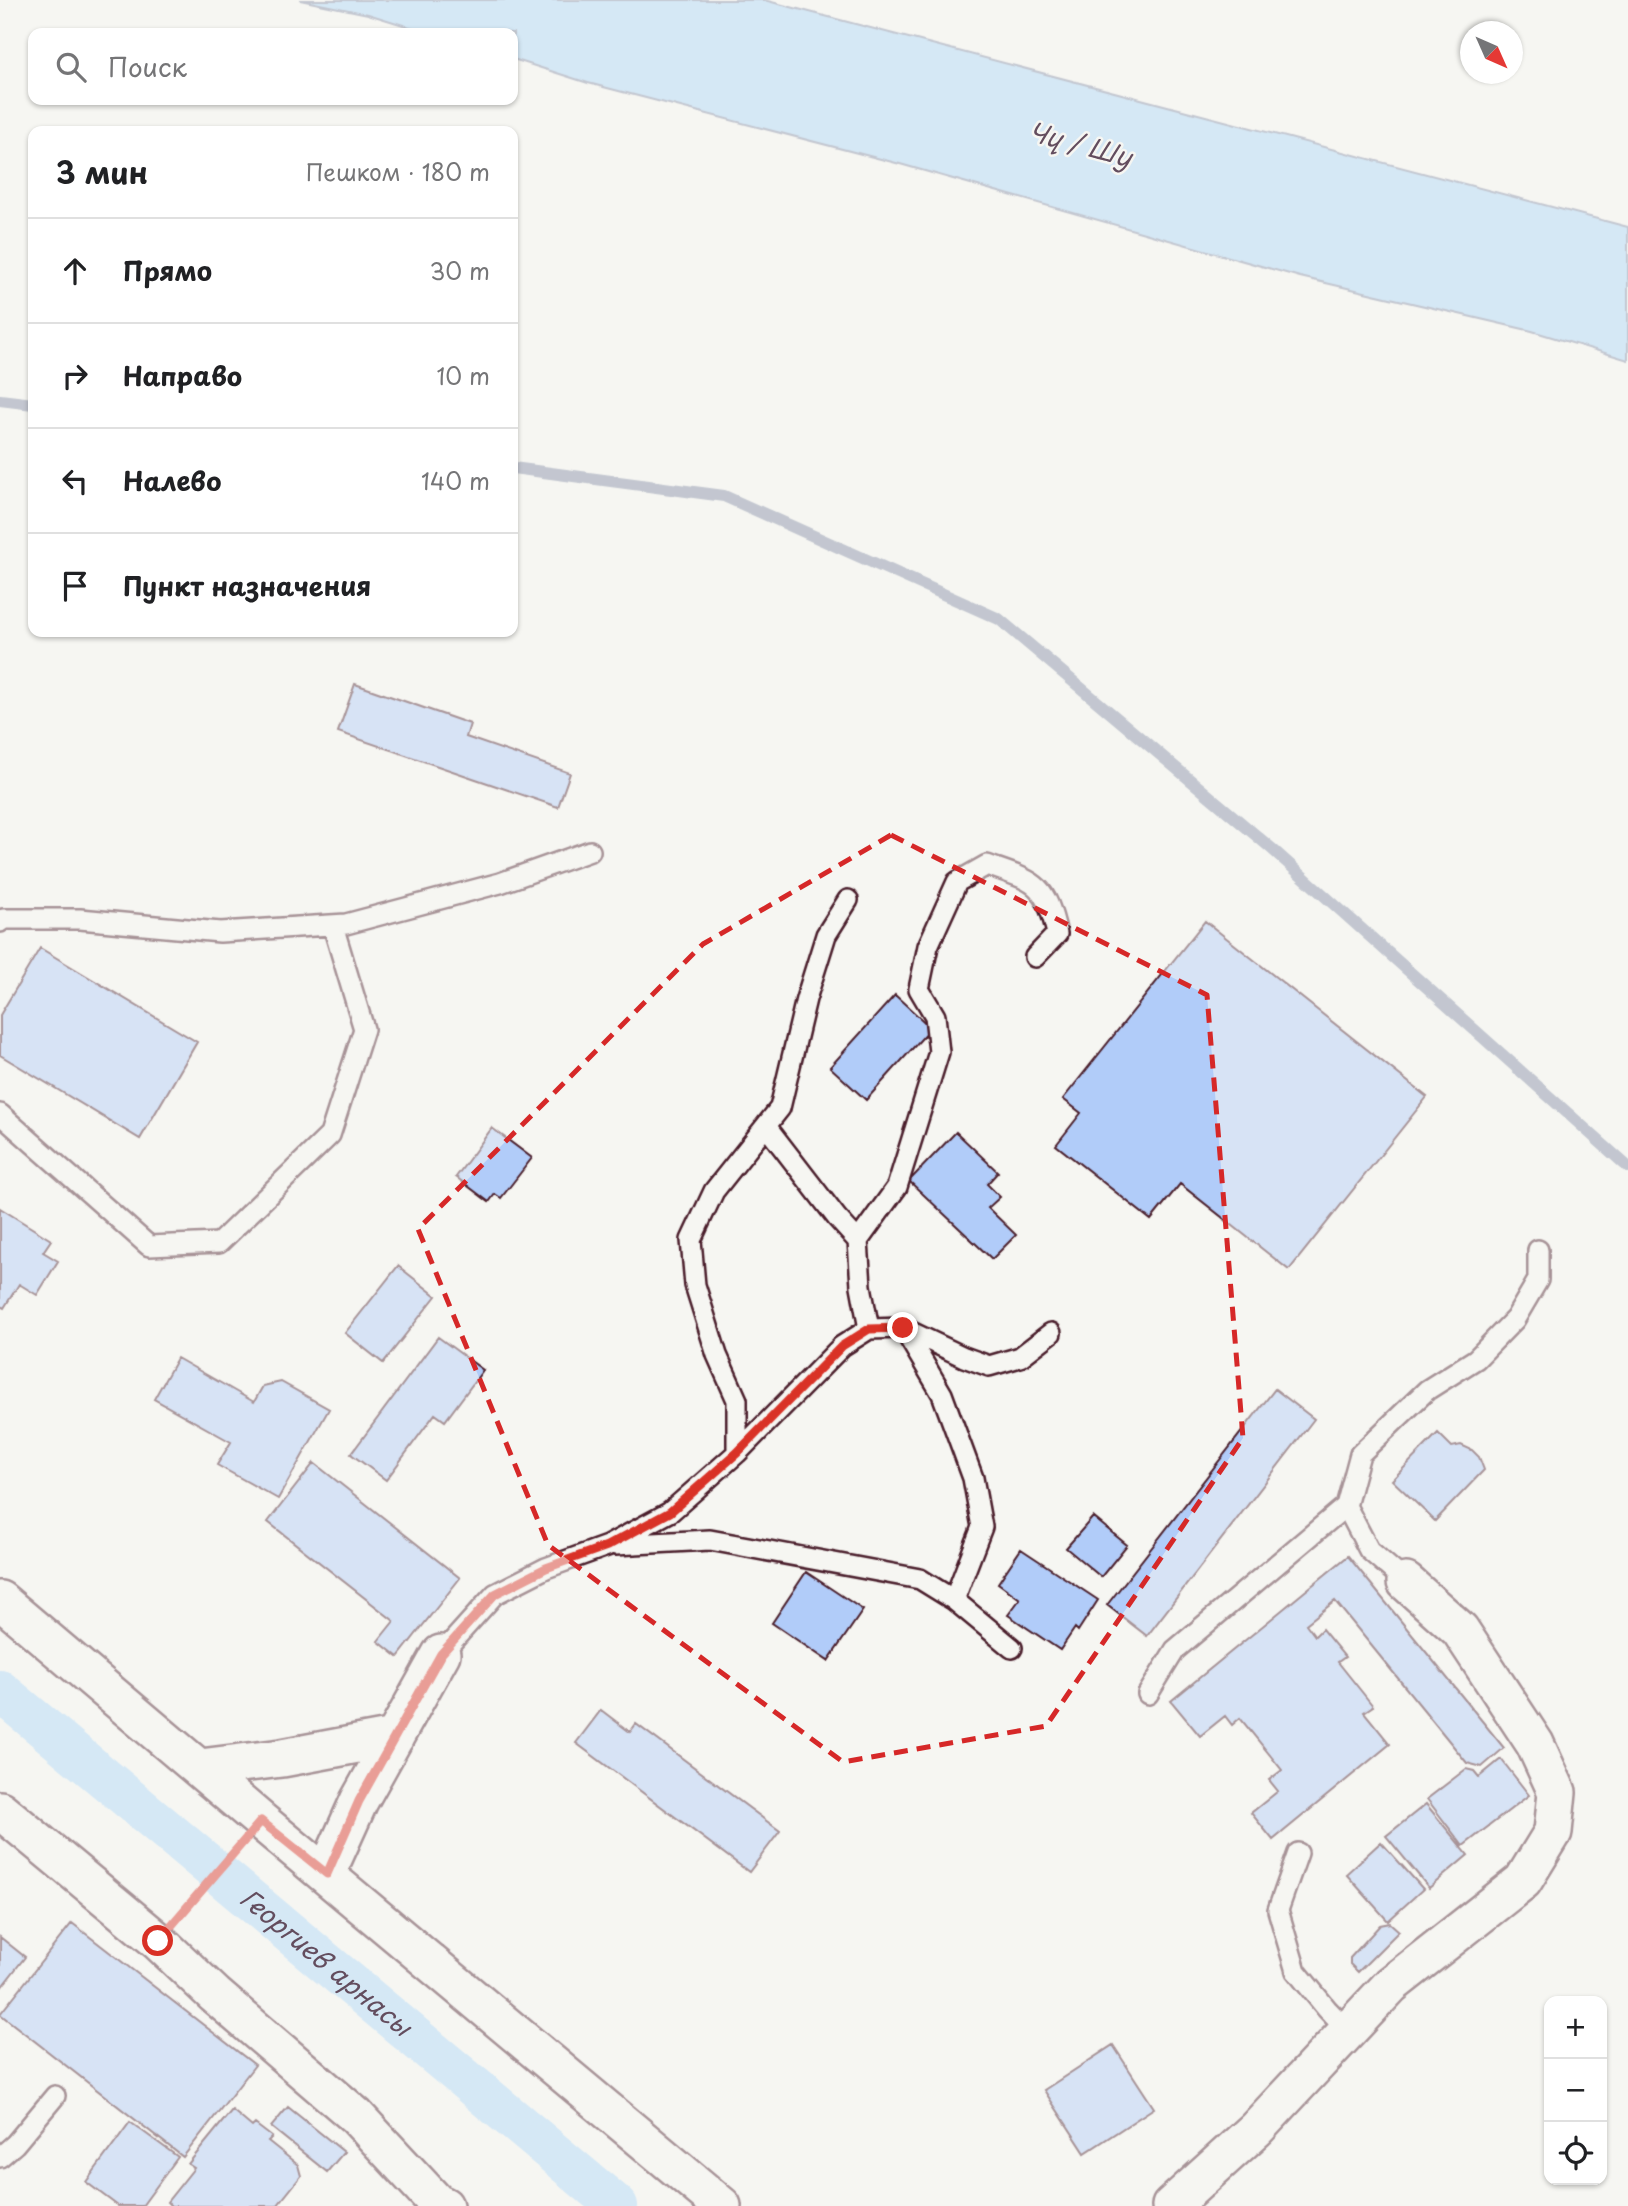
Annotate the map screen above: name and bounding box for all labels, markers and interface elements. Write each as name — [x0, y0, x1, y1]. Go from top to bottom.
north arrow — [1460, 21, 1523, 84]
search box — [28, 28, 518, 105]
text: Поиск — [108, 47, 187, 86]
icon: search — [52, 48, 90, 86]
water label: Чү / Шу — [1024, 111, 1139, 177]
text: 3 мин — [56, 149, 148, 194]
text: Пешком · 180 m — [306, 154, 490, 189]
text: Прямо — [123, 251, 212, 290]
icon: ahead — [56, 252, 94, 290]
text: 30 m — [429, 253, 490, 288]
text: Направо — [123, 356, 242, 395]
icon: right — [56, 357, 94, 395]
text: 10 m — [436, 358, 490, 393]
text: Налево — [123, 461, 221, 500]
icon: left — [56, 462, 94, 500]
text: 140 m — [421, 463, 490, 498]
text: Пункт назначения — [123, 566, 371, 605]
icon: arrive — [56, 567, 94, 605]
route end — [887, 1312, 918, 1343]
water label: Георгиев арнасы — [232, 1878, 422, 2046]
route start — [142, 1925, 173, 1956]
map controls — [1544, 1996, 1607, 2185]
button: + — [1544, 1996, 1607, 2059]
button: − — [1544, 2059, 1607, 2122]
button: locate — [1544, 2122, 1607, 2185]

